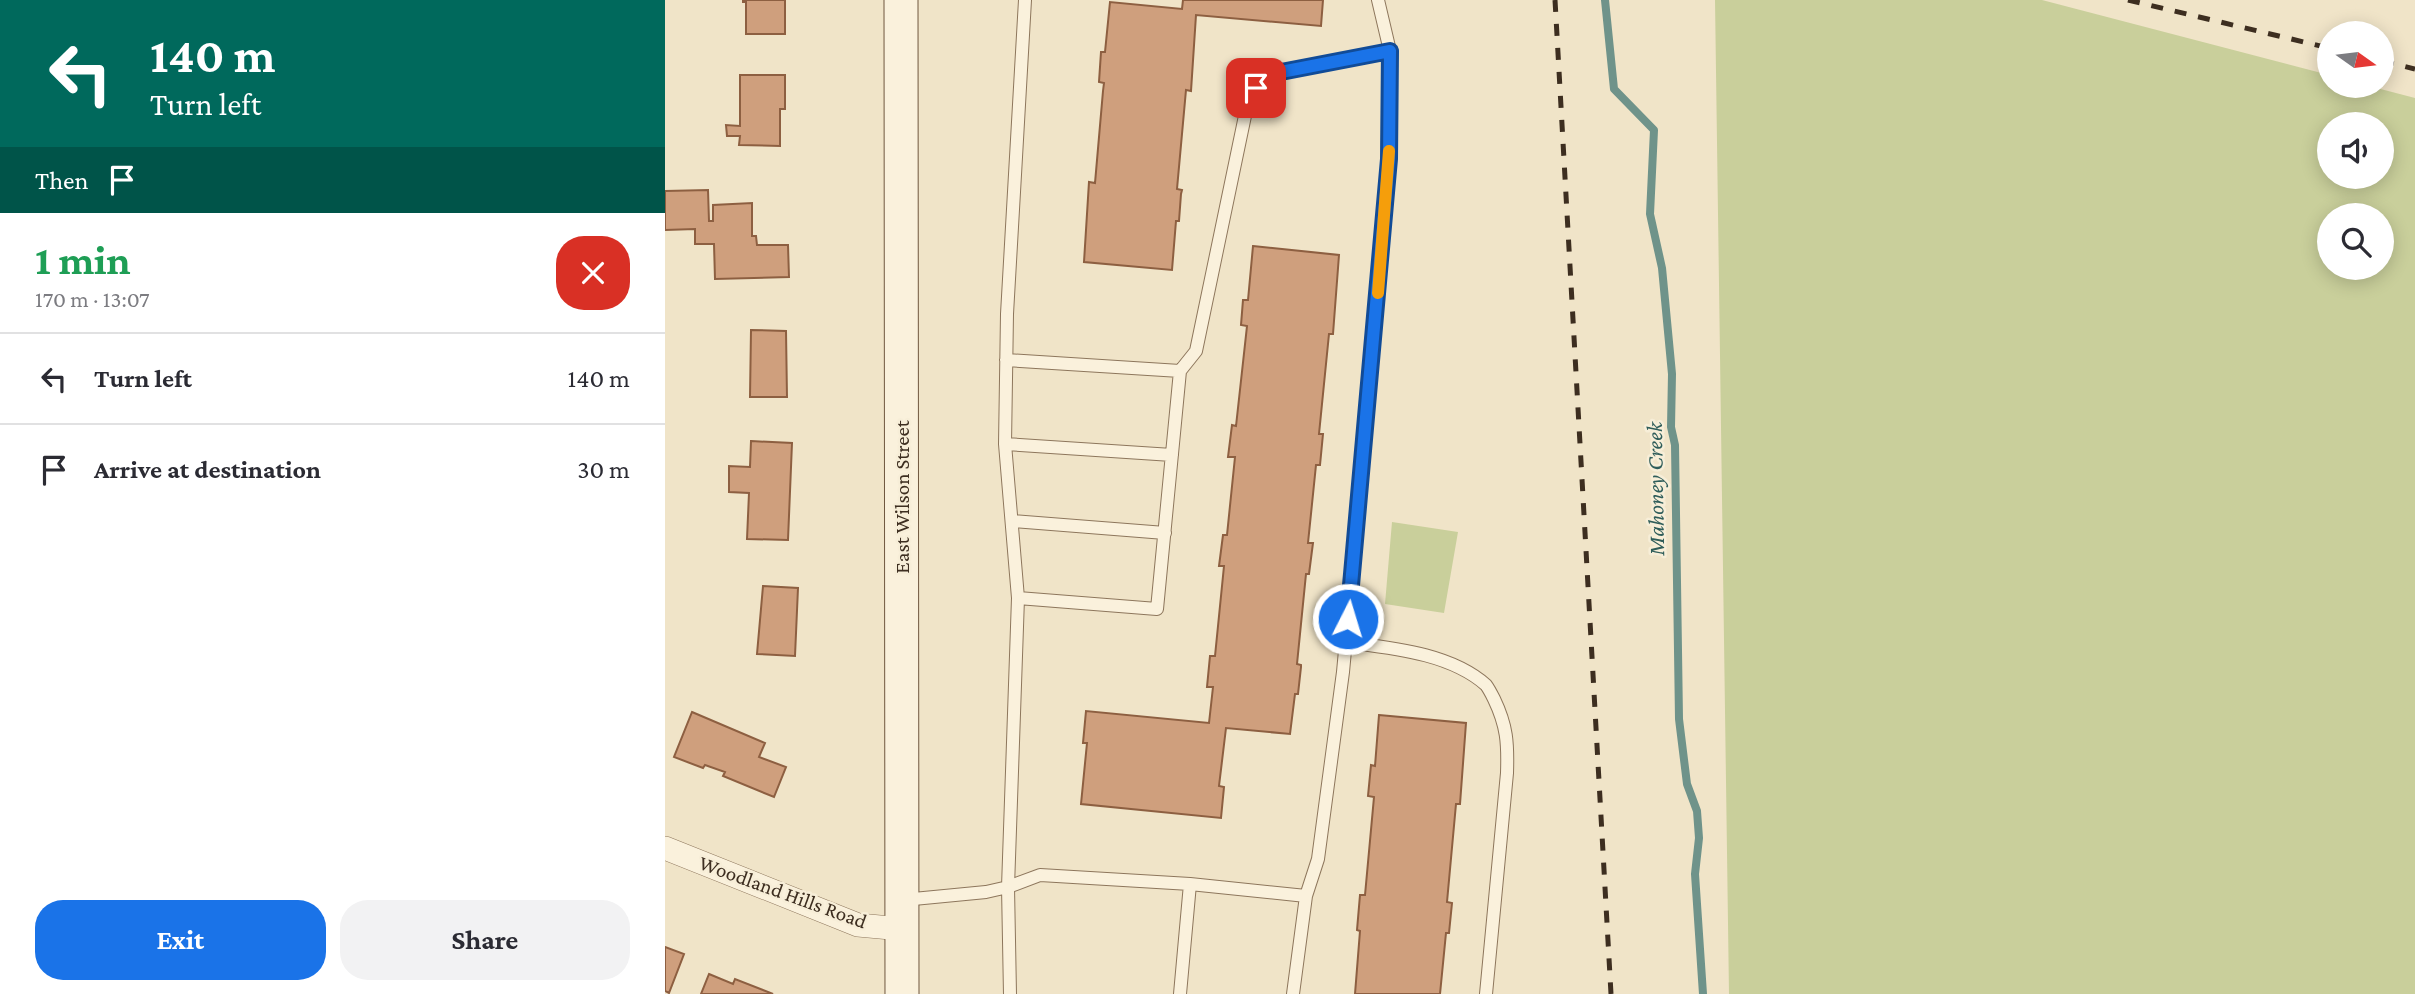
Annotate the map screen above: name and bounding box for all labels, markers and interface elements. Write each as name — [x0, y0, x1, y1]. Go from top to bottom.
north arrow — [2317, 21, 2394, 98]
map controls — [2317, 21, 2394, 280]
icon: left — [35, 28, 126, 119]
text: 140 m — [150, 28, 275, 83]
pin — [1226, 58, 1286, 118]
icon: arrive — [1237, 69, 1275, 107]
text: Turn left — [150, 86, 261, 122]
button: sound — [2317, 112, 2394, 189]
icon: arrive — [103, 161, 141, 199]
text: Then — [35, 166, 89, 195]
button: search — [2317, 203, 2394, 280]
text: 1 min — [35, 236, 131, 283]
button: close — [556, 236, 630, 310]
text: 170 m · 13:07 — [35, 286, 150, 312]
icon: left — [35, 360, 73, 398]
text: Turn left — [94, 364, 192, 393]
text: 140 m — [568, 364, 630, 393]
street label: East Wilson Street — [890, 419, 914, 574]
water label: Mahoney Creek — [1641, 421, 1669, 557]
icon: arrive — [35, 451, 73, 489]
text: Arrive at destination — [94, 455, 321, 484]
text: 30 m — [577, 455, 630, 484]
position arrow — [1311, 582, 1385, 656]
street label: Woodland Hills Road — [696, 850, 870, 934]
button: Exit — [35, 900, 326, 980]
button: Share — [340, 900, 630, 980]

